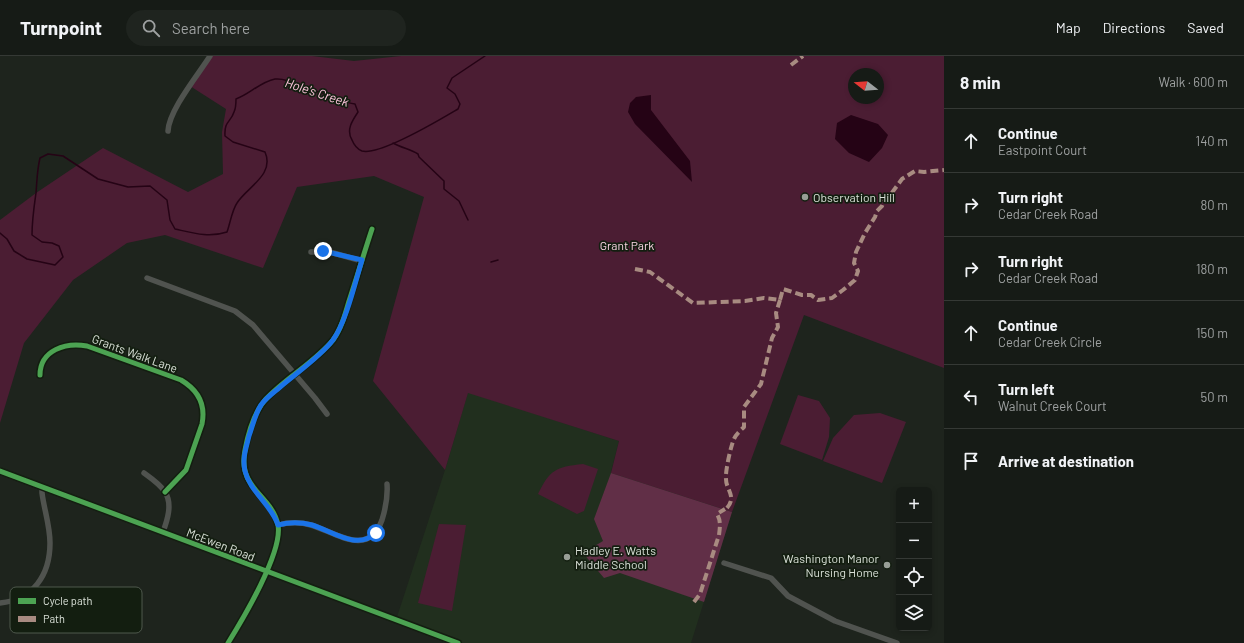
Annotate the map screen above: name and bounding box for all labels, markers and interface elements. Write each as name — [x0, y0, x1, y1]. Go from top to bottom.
search box — [126, 10, 406, 46]
text: Turnpoint — [20, 16, 102, 39]
icon: search — [140, 17, 162, 39]
text: Search here — [172, 19, 250, 37]
text: Map — [1056, 19, 1081, 36]
text: Directions — [1103, 19, 1165, 36]
text: Saved — [1187, 19, 1224, 36]
north arrow — [848, 68, 884, 104]
text: 8 min — [960, 72, 1000, 92]
water label: Hole's Creek — [283, 74, 352, 110]
text: Walk · 600 m — [1158, 74, 1228, 90]
text: Continue — [998, 124, 1058, 142]
icon: ahead — [960, 130, 982, 152]
text: 140 m — [1196, 133, 1228, 149]
text: Eastpoint Court — [998, 142, 1087, 158]
text: Turn right — [998, 188, 1063, 206]
place label: Observation Hill — [813, 190, 895, 204]
marker: Observation Hill — [800, 192, 810, 202]
icon: right — [960, 194, 982, 216]
text: 80 m — [1201, 197, 1228, 213]
text: Cedar Creek Road — [998, 206, 1098, 222]
park label: Grant Park — [600, 238, 654, 252]
route end — [314, 242, 332, 260]
text: Turn right — [998, 252, 1063, 270]
icon: right — [960, 258, 982, 280]
text: 180 m — [1196, 261, 1228, 277]
text: Cedar Creek Road — [998, 270, 1098, 286]
text: Continue — [998, 316, 1058, 334]
icon: ahead — [960, 322, 982, 344]
text: 150 m — [1196, 325, 1228, 341]
street label: Grants Walk Lane — [90, 331, 180, 375]
text: Cedar Creek Circle — [998, 334, 1102, 350]
text: Turn left — [998, 380, 1054, 398]
icon: left — [960, 386, 982, 408]
text: 50 m — [1201, 389, 1228, 405]
text: Walnut Creek Court — [998, 398, 1107, 414]
icon: arrive — [960, 450, 982, 472]
text: Arrive at destination — [998, 452, 1134, 470]
map controls — [896, 487, 932, 631]
button: + — [896, 487, 932, 523]
button: − — [896, 523, 932, 559]
route start — [367, 524, 385, 542]
street label: McEwen Road — [185, 525, 257, 563]
place label: Hadley E. Watts Middle School — [575, 543, 656, 571]
place label: Washington Manor Nursing Home — [783, 551, 880, 579]
marker: Hadley E. Watts Middle School — [562, 552, 572, 562]
button: locate — [896, 559, 932, 595]
marker: Washington Manor Nursing Home — [882, 560, 892, 570]
legend — [10, 587, 142, 633]
text: Cycle path — [43, 594, 93, 607]
button: layers — [896, 595, 932, 631]
text: Path — [43, 612, 65, 625]

